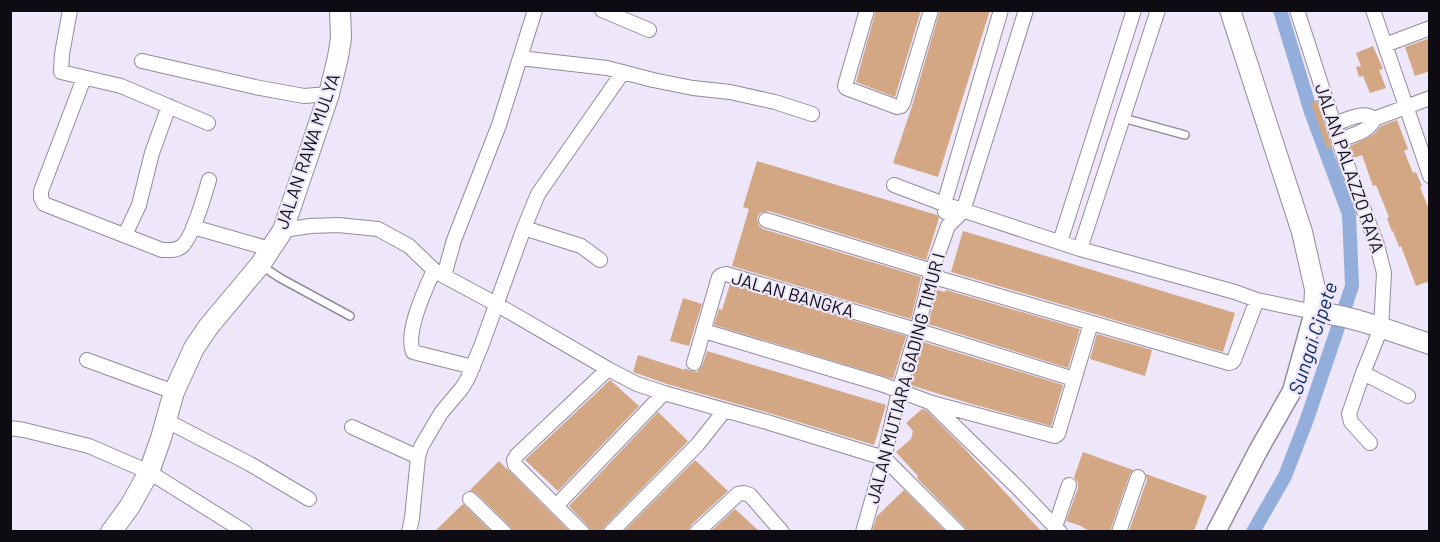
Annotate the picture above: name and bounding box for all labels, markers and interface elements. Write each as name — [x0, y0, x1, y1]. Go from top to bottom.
street label: JALAN RAWA MULYA — [270, 70, 344, 232]
street label: JALAN PALAZZO RAYA — [1311, 80, 1389, 256]
street label: JALAN MUTIARA GADING TIMUR I — [861, 250, 949, 506]
street label: JALAN BANGKA — [729, 266, 857, 322]
water label: Sungai Cipete — [1283, 279, 1341, 397]

